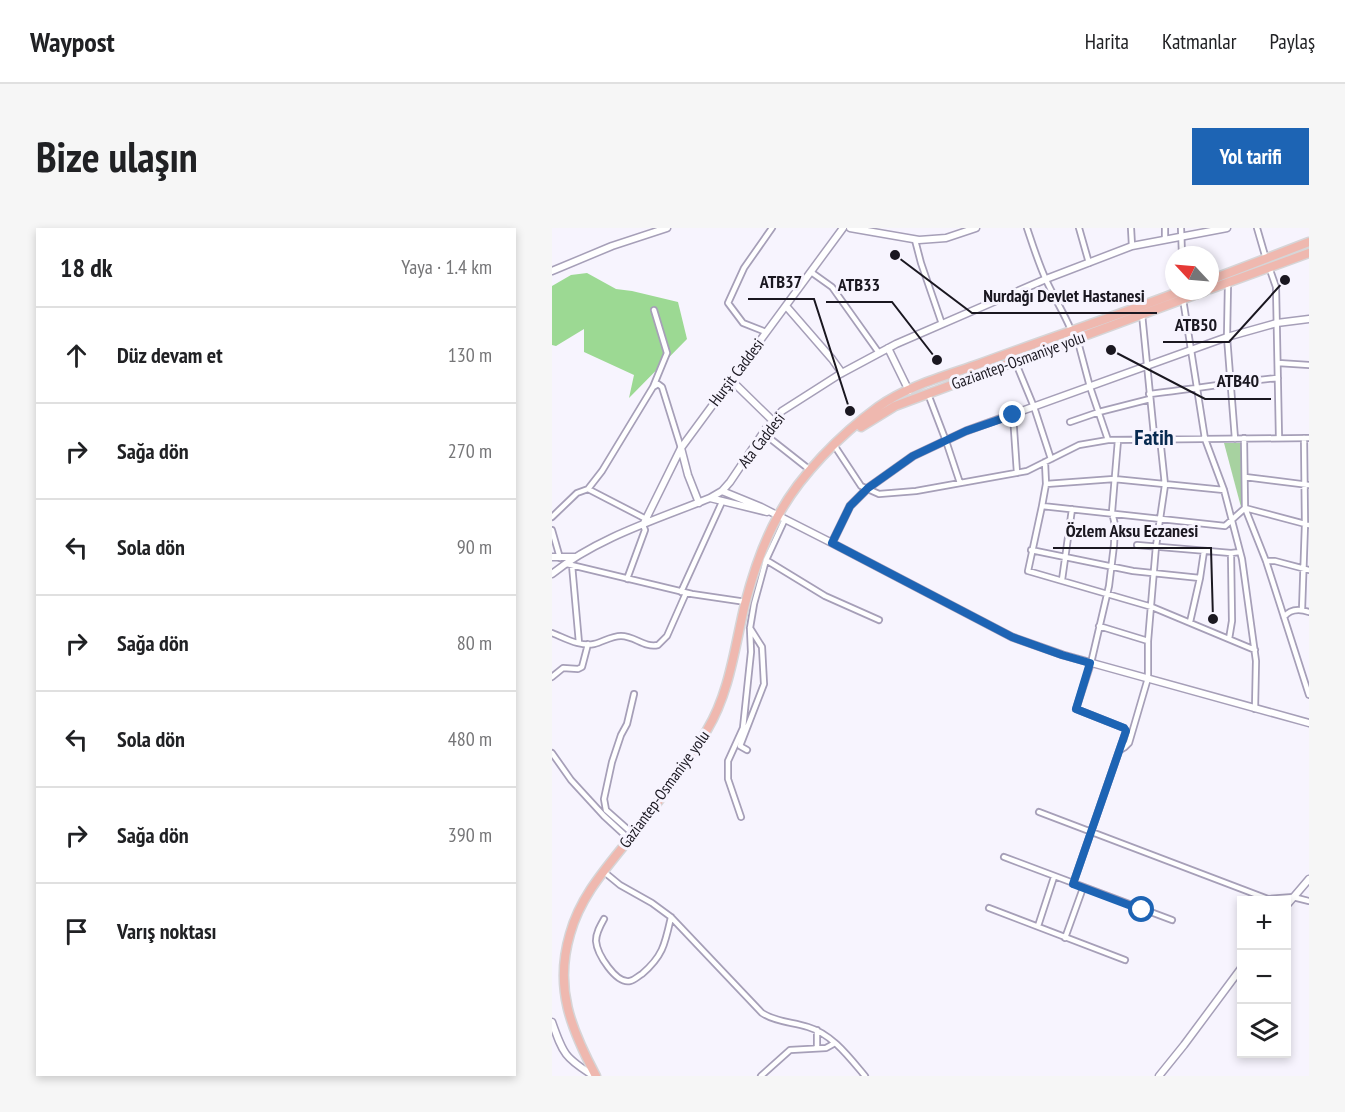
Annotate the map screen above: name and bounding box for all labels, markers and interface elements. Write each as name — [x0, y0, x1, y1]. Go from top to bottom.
text: Waypost — [30, 23, 115, 60]
text: Harita — [1085, 28, 1129, 55]
text: Katmanlar — [1162, 28, 1236, 55]
text: Paylaş — [1269, 28, 1315, 55]
button: Yol tarifi — [1192, 128, 1309, 185]
text: Bize ulaşın — [36, 129, 198, 184]
north arrow — [1165, 246, 1219, 300]
text: 18 dk — [60, 251, 112, 284]
text: Yaya · 1.4 km — [401, 254, 492, 280]
callout: ATB37 — [748, 263, 814, 299]
callout: ATB33 — [826, 266, 892, 302]
text: ATB37 — [759, 270, 802, 293]
text: ATB33 — [837, 273, 880, 296]
callout: Nurdağı Devlet Hastanesi — [972, 277, 1157, 313]
text: Nurdağı Devlet Hastanesi — [983, 284, 1145, 307]
callout: ATB50 — [1163, 306, 1229, 342]
text: ATB50 — [1174, 313, 1217, 336]
street label: Gaziantep-Osmaniye yolu — [949, 327, 1087, 393]
street label: Hurşit Caddesi — [704, 334, 768, 410]
icon: ahead — [60, 339, 93, 372]
text: Düz devam et — [117, 341, 223, 369]
text: 130 m — [448, 342, 492, 368]
callout: ATB40 — [1205, 363, 1271, 399]
text: ATB40 — [1216, 369, 1259, 392]
route end — [999, 401, 1025, 427]
street label: Ata Caddesi — [733, 408, 789, 472]
district label: Fatih — [1134, 423, 1174, 451]
icon: right — [60, 435, 93, 468]
text: Sağa dön — [117, 437, 189, 465]
text: 270 m — [448, 438, 492, 464]
callout: Özlem Aksu Eczanesi — [1053, 512, 1211, 548]
text: Özlem Aksu Eczanesi — [1066, 519, 1198, 542]
icon: left — [60, 531, 93, 564]
text: Sola dön — [117, 533, 185, 561]
text: 90 m — [457, 534, 492, 560]
icon: right — [60, 627, 93, 660]
text: Sağa dön — [117, 629, 189, 657]
text: 80 m — [457, 630, 492, 656]
icon: left — [60, 723, 93, 756]
text: Sola dön — [117, 725, 185, 753]
text: 480 m — [448, 726, 492, 752]
street label: Gaziantep-Osmaniye yolu — [615, 726, 713, 852]
icon: right — [60, 819, 93, 852]
text: Sağa dön — [117, 821, 189, 849]
text: 390 m — [448, 822, 492, 848]
route start — [1128, 896, 1154, 922]
map controls — [1237, 896, 1291, 1058]
button: + — [1237, 896, 1291, 950]
icon: arrive — [60, 915, 93, 948]
text: Varış noktası — [117, 917, 217, 945]
button: − — [1237, 950, 1291, 1004]
button: layers — [1237, 1004, 1291, 1058]

